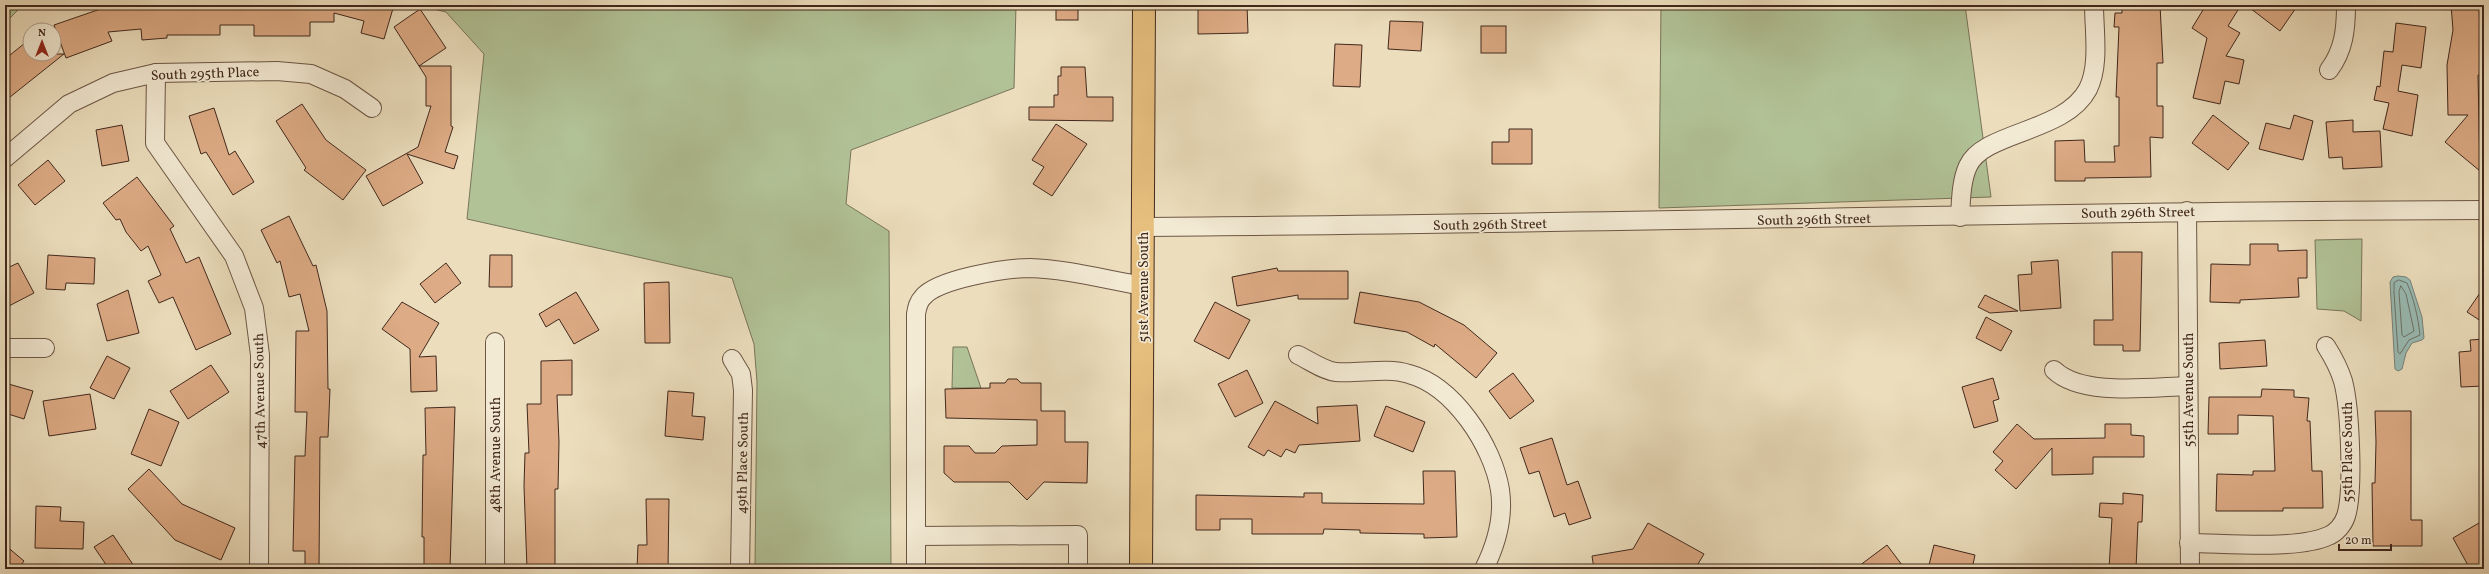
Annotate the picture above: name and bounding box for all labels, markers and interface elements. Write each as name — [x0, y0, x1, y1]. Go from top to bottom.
north arrow — [22, 22, 62, 62]
text: N — [38, 26, 46, 41]
street label: South 295th Place — [150, 63, 260, 86]
street label: South 296th Street — [2081, 203, 2195, 224]
street label: South 296th Street — [1757, 210, 1871, 231]
street label: South 296th Street — [1433, 215, 1547, 236]
street label: 51st Avenue South — [1135, 232, 1154, 342]
street label: 47th Avenue South — [250, 333, 271, 449]
street label: 55th Avenue South — [2180, 333, 2199, 447]
street label: 48th Avenue South — [487, 397, 506, 513]
street label: 55th Place South — [2339, 402, 2358, 502]
street label: 49th Place South — [733, 412, 754, 514]
scale bar — [2339, 526, 2391, 552]
text: 20 m — [2345, 533, 2372, 549]

